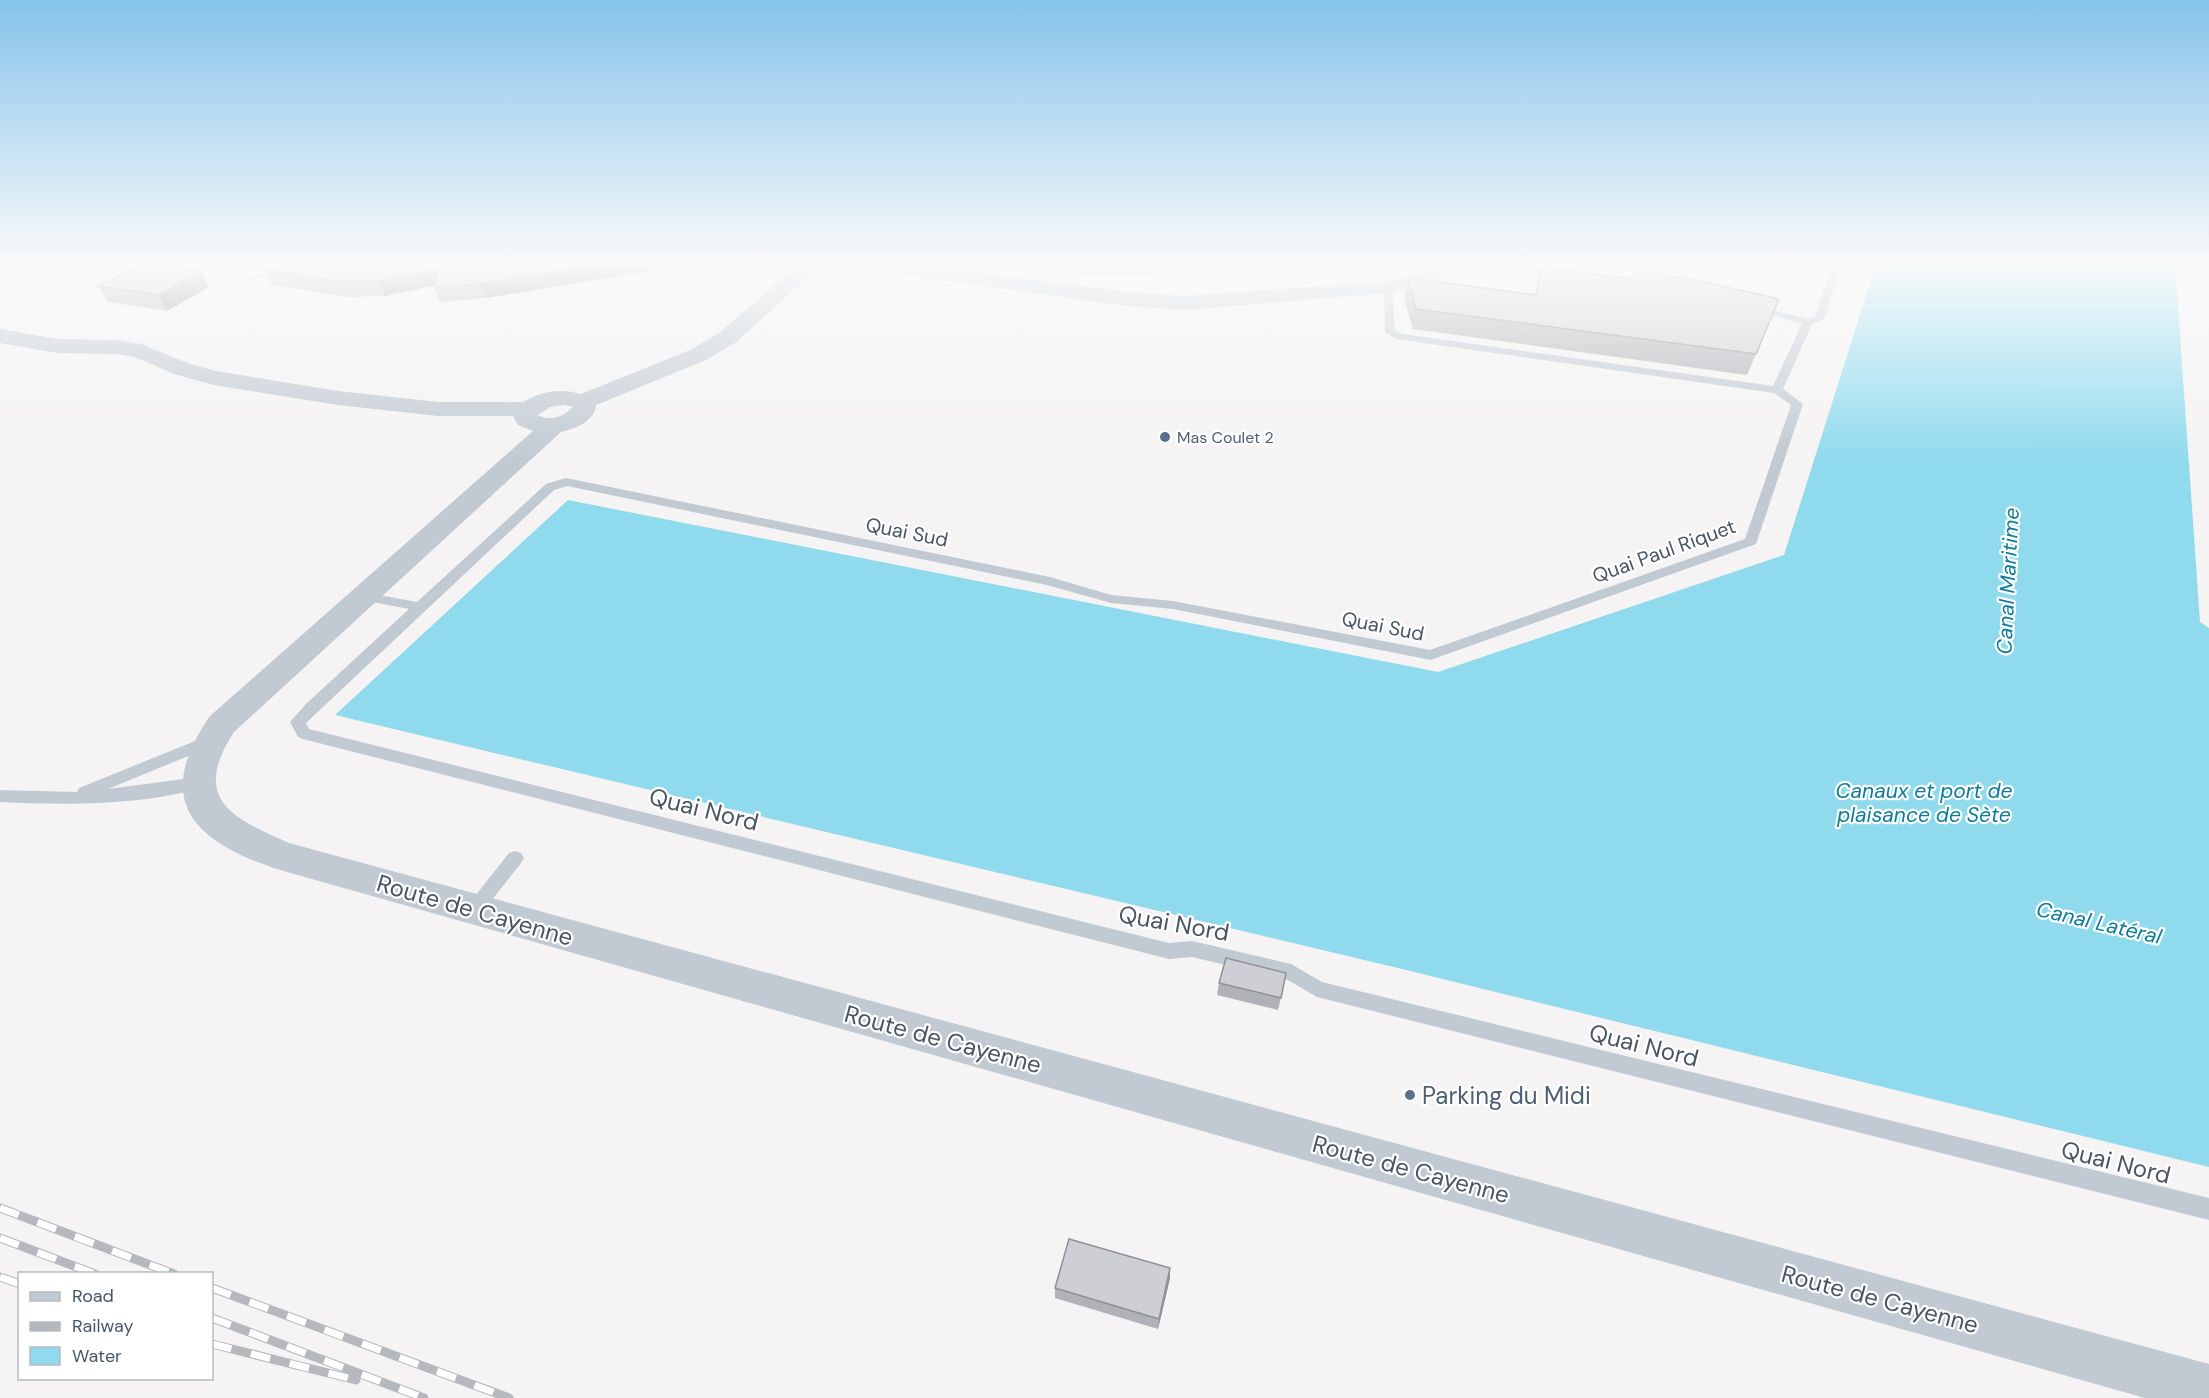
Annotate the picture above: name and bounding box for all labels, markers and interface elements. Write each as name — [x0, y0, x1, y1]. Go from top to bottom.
place label: Mas Coulet 2 — [1177, 427, 1274, 448]
marker: Mas Coulet 2 — [1158, 430, 1172, 444]
water label: Canal Maritime — [1990, 507, 2026, 655]
street label: Quai Sud — [864, 511, 950, 553]
street label: Quai Paul Riquet — [1589, 513, 1739, 589]
street label: Quai Sud — [1340, 605, 1426, 647]
water label: Canaux et port de plaisance de Sète — [1835, 777, 2013, 829]
street label: Quai Nord — [646, 780, 762, 838]
street label: Route de Cayenne — [373, 867, 577, 953]
water label: Canal Latéral — [2034, 895, 2165, 951]
street label: Quai Nord — [1116, 898, 1232, 948]
street label: Route de Cayenne — [841, 998, 1045, 1080]
street label: Quai Nord — [1586, 1016, 1702, 1074]
place label: Parking du Midi — [1422, 1080, 1591, 1111]
marker: Parking du Midi — [1403, 1088, 1417, 1102]
street label: Route de Cayenne — [1309, 1128, 1513, 1210]
street label: Quai Nord — [2058, 1133, 2174, 1191]
street label: Route de Cayenne — [1778, 1258, 1982, 1340]
legend — [18, 1272, 213, 1380]
text: Road — [72, 1284, 114, 1308]
text: Railway — [72, 1314, 134, 1338]
text: Water — [72, 1344, 122, 1368]

